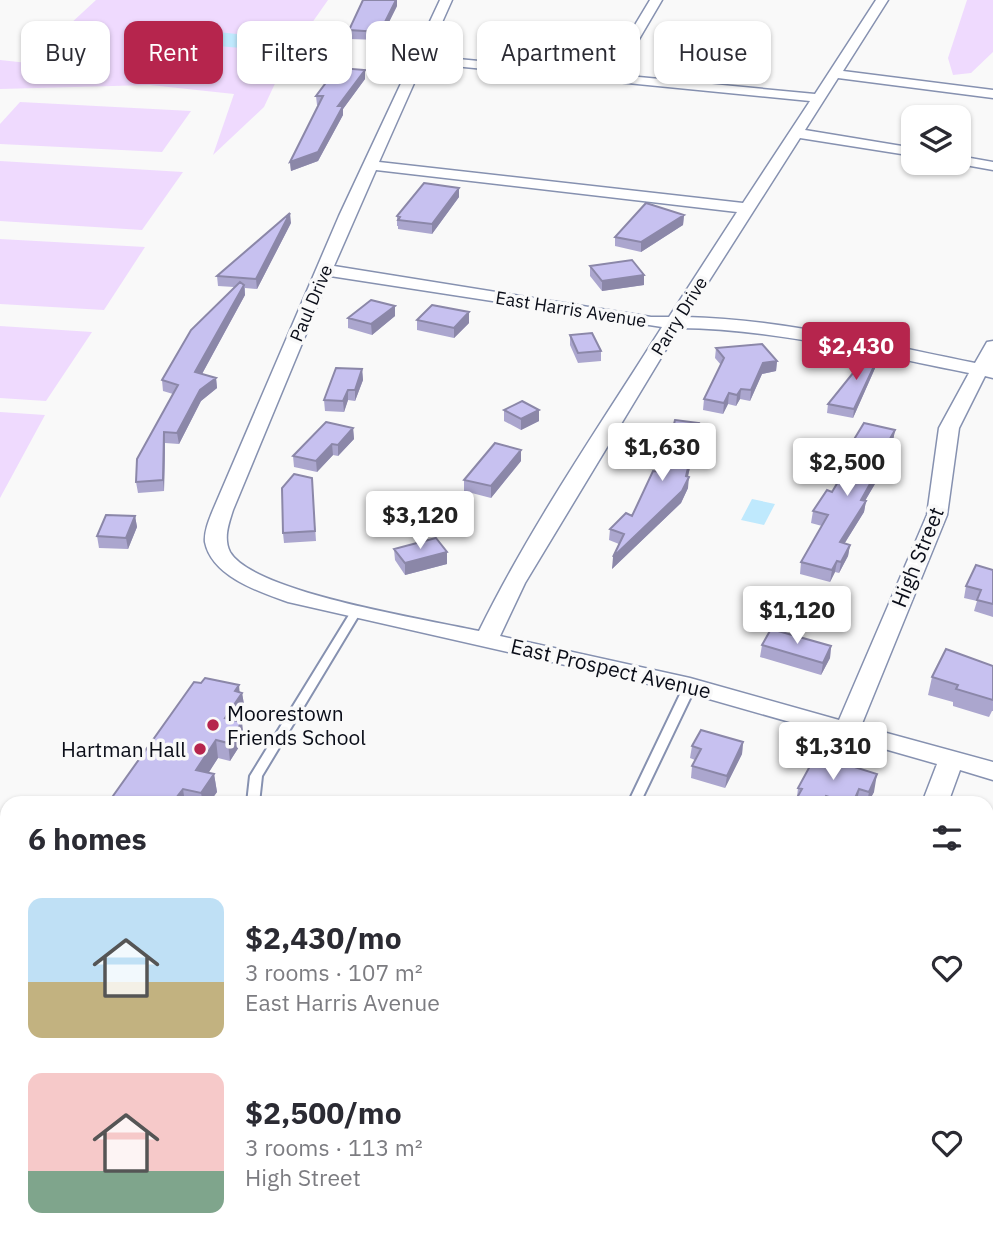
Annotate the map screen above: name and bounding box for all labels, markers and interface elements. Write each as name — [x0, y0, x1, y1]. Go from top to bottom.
chip: Buy — [21, 21, 110, 84]
chip: Rent — [124, 21, 223, 84]
chip: Filters — [237, 21, 352, 84]
chip: New — [366, 21, 463, 84]
chip: Apartment — [477, 21, 640, 84]
chip: House — [654, 21, 771, 84]
map controls — [901, 105, 971, 175]
button: layers — [901, 105, 971, 175]
street label: Paul Drive — [284, 261, 338, 345]
street label: Parry Drive — [646, 272, 712, 360]
street label: East Harris Avenue — [494, 286, 648, 332]
pin: $2,430 — [799, 322, 913, 382]
text: $2,430 — [818, 330, 894, 360]
pin: $1,630 — [605, 424, 719, 483]
text: $1,630 — [624, 431, 700, 461]
pin: $2,500 — [790, 438, 904, 498]
text: $2,500 — [809, 446, 885, 476]
pin: $3,120 — [363, 491, 477, 551]
text: $3,120 — [382, 499, 458, 529]
street label: High Street — [884, 503, 950, 611]
pin: $1,120 — [740, 586, 854, 646]
text: $1,120 — [759, 594, 835, 624]
street label: East Prospect Avenue — [508, 631, 714, 705]
place label: Moorestown Friends School — [227, 699, 366, 751]
marker: Moorestown Friends School — [205, 717, 221, 733]
pin: $1,310 — [776, 722, 890, 782]
text: $1,310 — [795, 730, 871, 760]
place label: Hartman Hall — [61, 735, 186, 763]
marker: Hartman Hall — [192, 741, 208, 757]
text: 6 homes — [28, 819, 147, 858]
icon: filters — [928, 819, 966, 857]
text: $2,430/mo — [245, 918, 402, 957]
icon: home — [84, 926, 168, 1010]
icon: heart — [928, 949, 966, 987]
text: 3 rooms · 107 m² — [245, 957, 423, 987]
text: East Harris Avenue — [245, 987, 440, 1017]
text: $2,500/mo — [245, 1093, 402, 1132]
icon: home — [84, 1101, 168, 1185]
icon: heart — [928, 1124, 966, 1162]
text: 3 rooms · 113 m² — [245, 1132, 423, 1162]
text: High Street — [245, 1162, 361, 1192]

